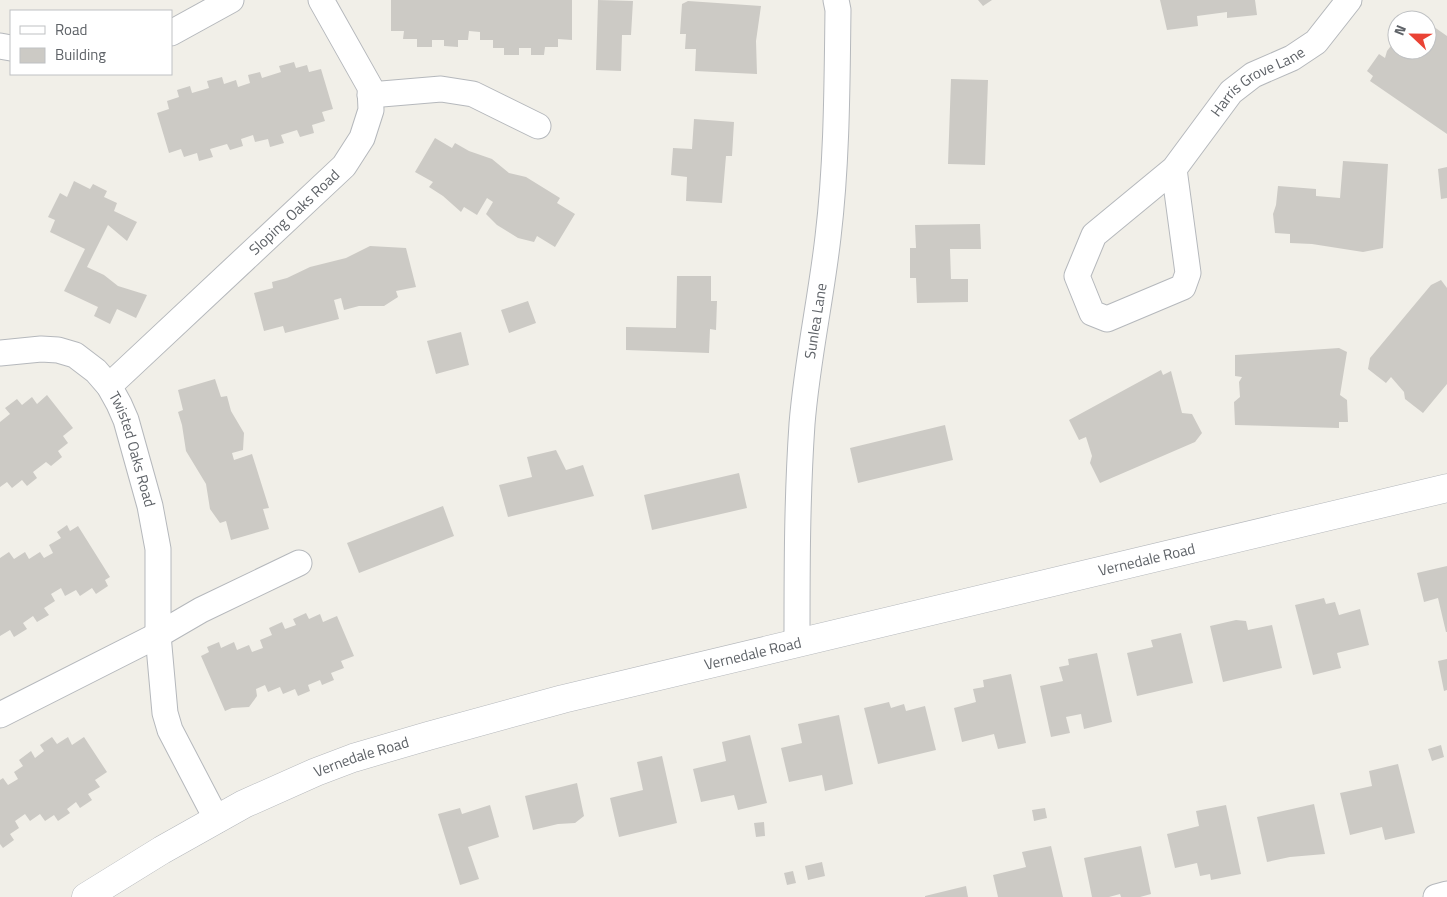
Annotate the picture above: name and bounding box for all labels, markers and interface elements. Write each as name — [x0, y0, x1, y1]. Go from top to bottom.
legend — [10, 10, 172, 75]
north arrow — [1387, 10, 1437, 60]
text: Road — [55, 18, 87, 41]
text: N — [1388, 22, 1411, 38]
street label: Harris Grove Lane — [1205, 41, 1309, 121]
text: Building — [55, 43, 106, 66]
street label: Sloping Oaks Road — [243, 164, 345, 260]
street label: Sunlea Lane — [798, 281, 833, 360]
street label: Twisted Oaks Road — [103, 387, 162, 509]
street label: Vernedale Road — [1096, 537, 1197, 582]
street label: Vernedale Road — [702, 631, 803, 676]
street label: Vernedale Road — [310, 730, 412, 783]

